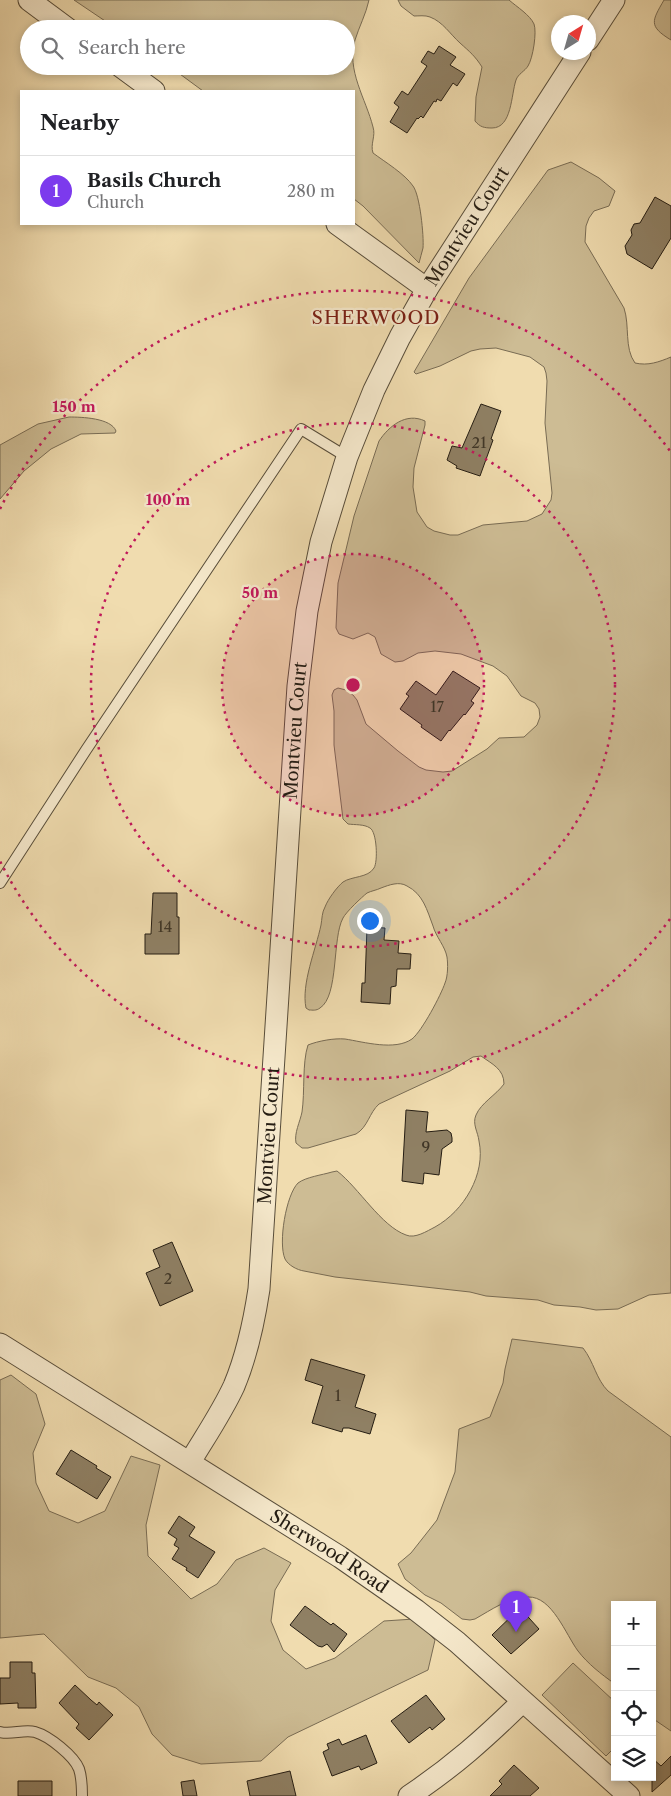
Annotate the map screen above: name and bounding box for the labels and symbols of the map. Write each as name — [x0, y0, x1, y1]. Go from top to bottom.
north arrow — [551, 15, 596, 60]
street label: Montvieu Court — [421, 162, 514, 290]
district label: SHERWOOD — [312, 306, 440, 329]
text: 150 m — [52, 397, 96, 416]
house number: 21 — [472, 433, 487, 452]
text: 100 m — [146, 490, 190, 509]
text: 50 m — [242, 583, 278, 602]
street label: Montvieu Court — [280, 660, 312, 800]
centre of rings — [344, 676, 362, 694]
house number: 17 — [430, 697, 444, 716]
your location — [357, 908, 383, 934]
house number: 14 — [158, 917, 172, 936]
street label: Montvieu Court — [254, 1066, 284, 1205]
house number: 9 — [422, 1137, 430, 1156]
house number: 2 — [164, 1269, 172, 1288]
house number: 1 — [335, 1386, 342, 1405]
street label: Sherwood Road — [266, 1505, 392, 1598]
pin: 1 — [500, 1591, 532, 1632]

